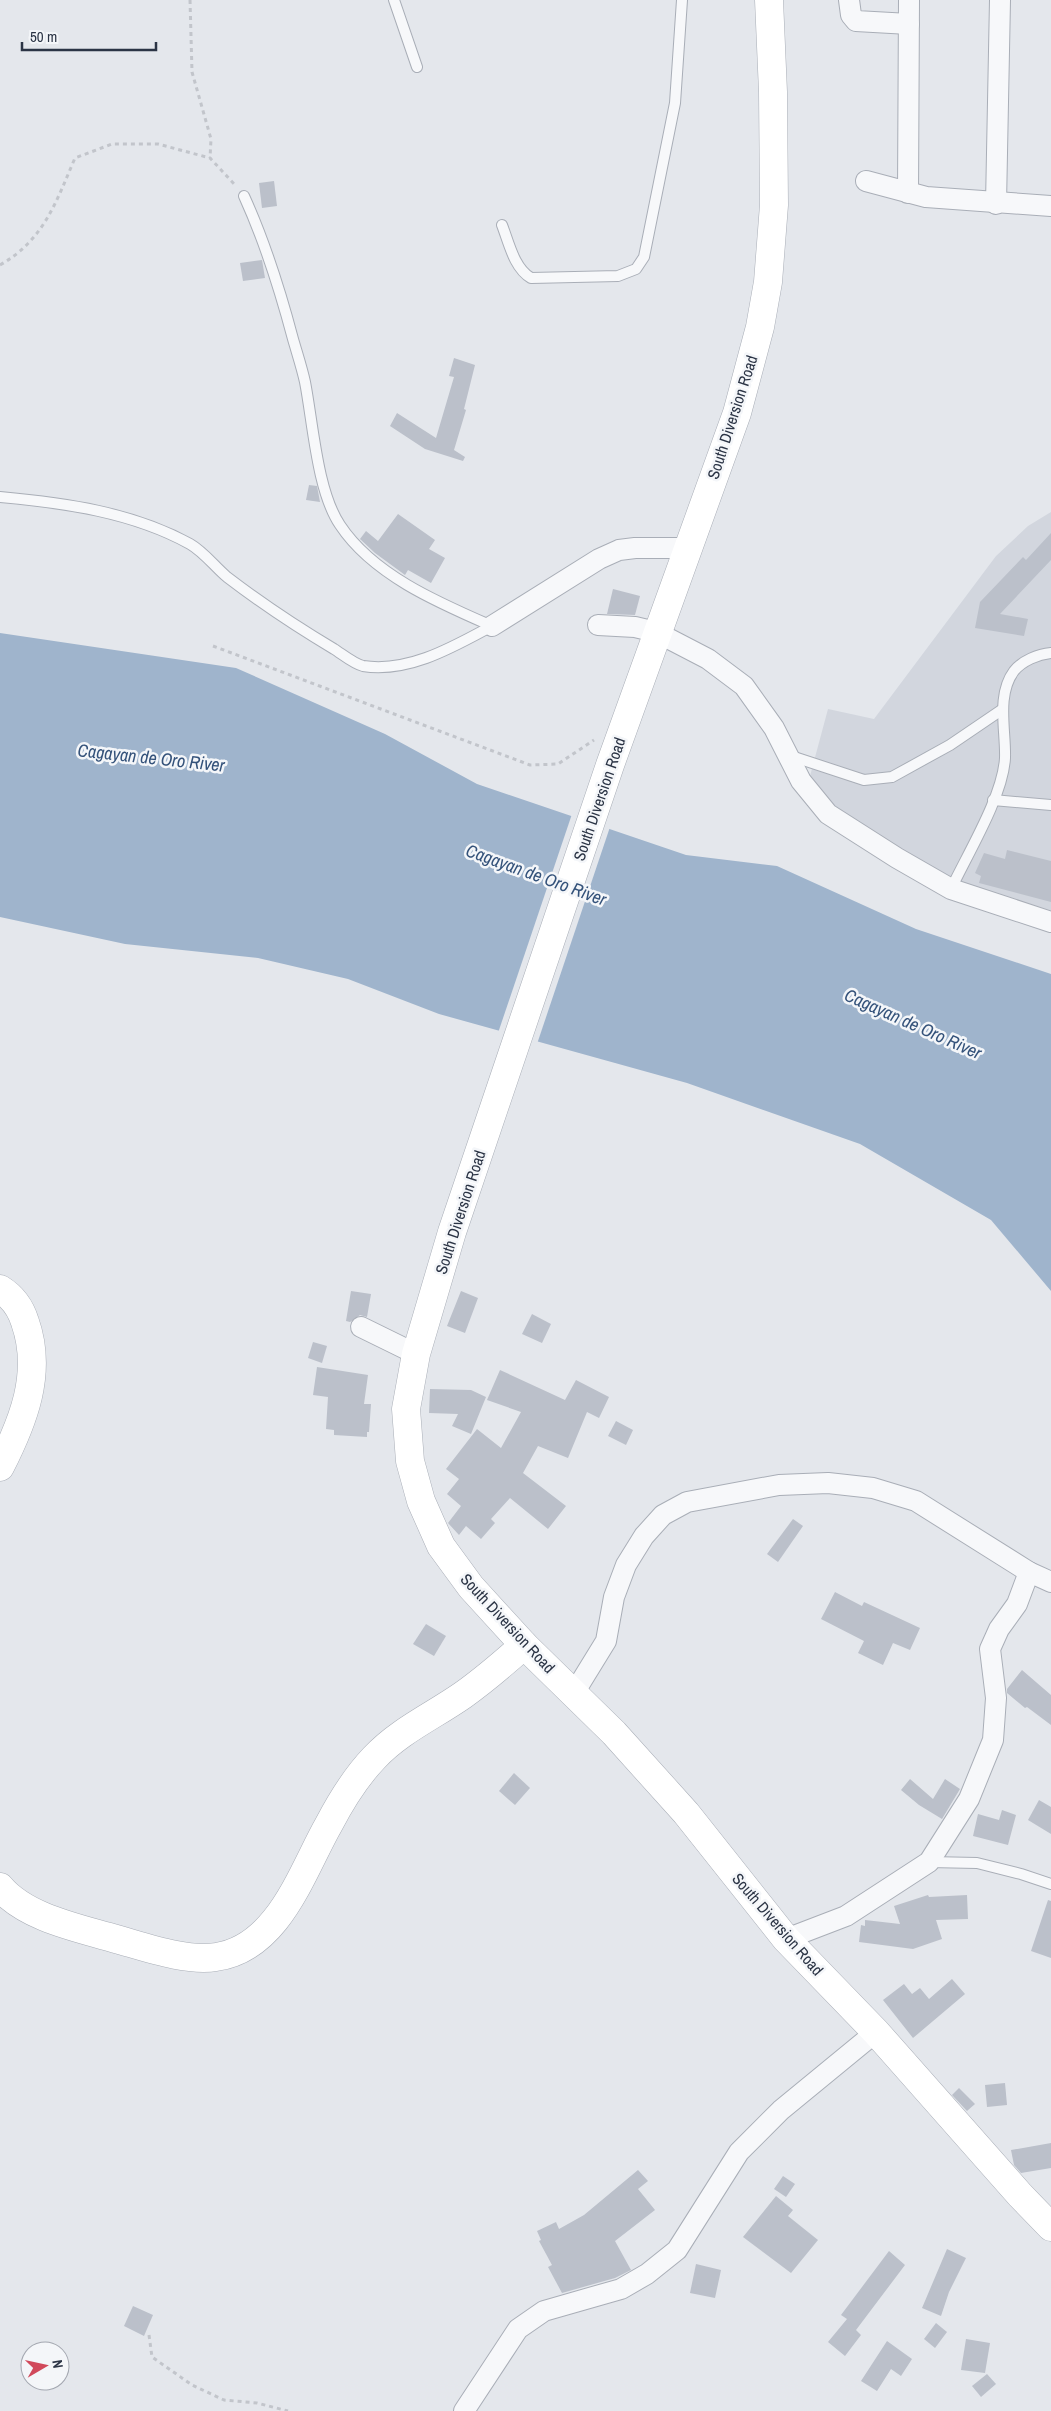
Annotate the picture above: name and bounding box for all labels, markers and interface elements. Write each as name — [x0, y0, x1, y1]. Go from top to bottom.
scale bar — [22, 20, 156, 52]
text: 50 m — [30, 26, 57, 47]
street label: South Diversion Road — [702, 352, 762, 482]
street label: South Diversion Road — [568, 734, 630, 864]
water label: Cagayan de Oro River — [76, 737, 227, 778]
water label: Cagayan de Oro River — [463, 838, 611, 912]
water label: Cagayan de Oro River — [841, 982, 987, 1065]
street label: South Diversion Road — [430, 1147, 490, 1277]
street label: South Diversion Road — [456, 1568, 560, 1678]
street label: South Diversion Road — [727, 1868, 829, 1980]
north arrow — [20, 2341, 70, 2391]
text: N — [48, 2358, 67, 2369]

